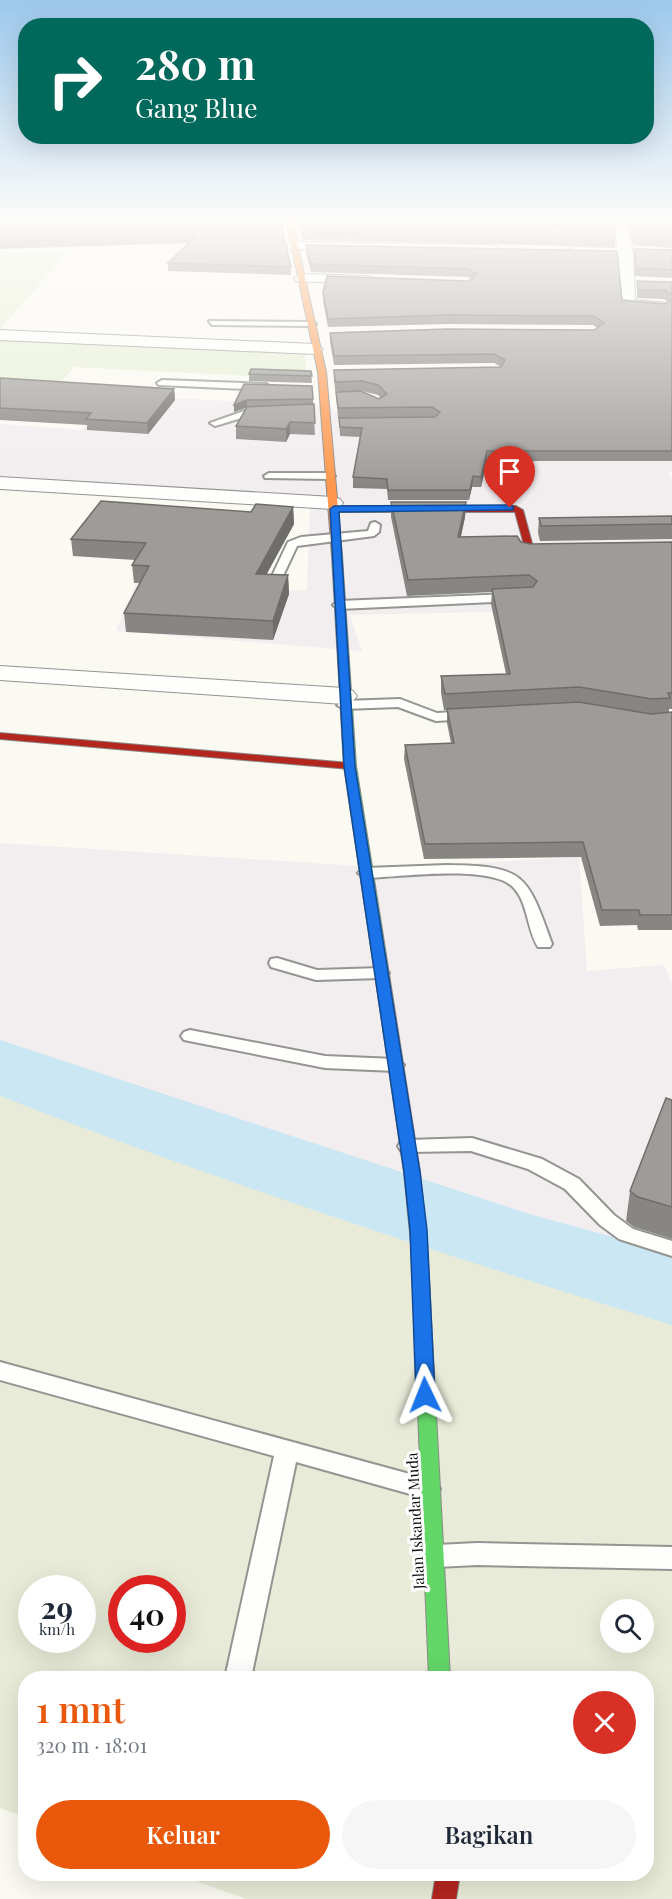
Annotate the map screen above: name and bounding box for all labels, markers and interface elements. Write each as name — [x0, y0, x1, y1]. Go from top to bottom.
text: 280 m — [135, 35, 255, 91]
icon: right — [36, 42, 114, 120]
text: Gang Blue — [135, 89, 258, 125]
pin — [484, 446, 535, 508]
icon: arrive — [493, 455, 526, 488]
position arrow — [393, 1363, 457, 1427]
street label: Jalan Iskandar Muda — [401, 1452, 429, 1591]
speed limit sign: 40 — [108, 1575, 186, 1653]
text: 29 — [41, 1587, 73, 1627]
map controls — [600, 1599, 654, 1653]
button: search — [600, 1599, 654, 1653]
text: km/h — [39, 1619, 75, 1639]
text: 1 mnt — [36, 1684, 125, 1732]
button: close — [573, 1691, 636, 1754]
text: 320 m · 18:01 — [36, 1731, 147, 1758]
button: Keluar — [36, 1800, 330, 1869]
button: Bagikan — [342, 1800, 636, 1869]

